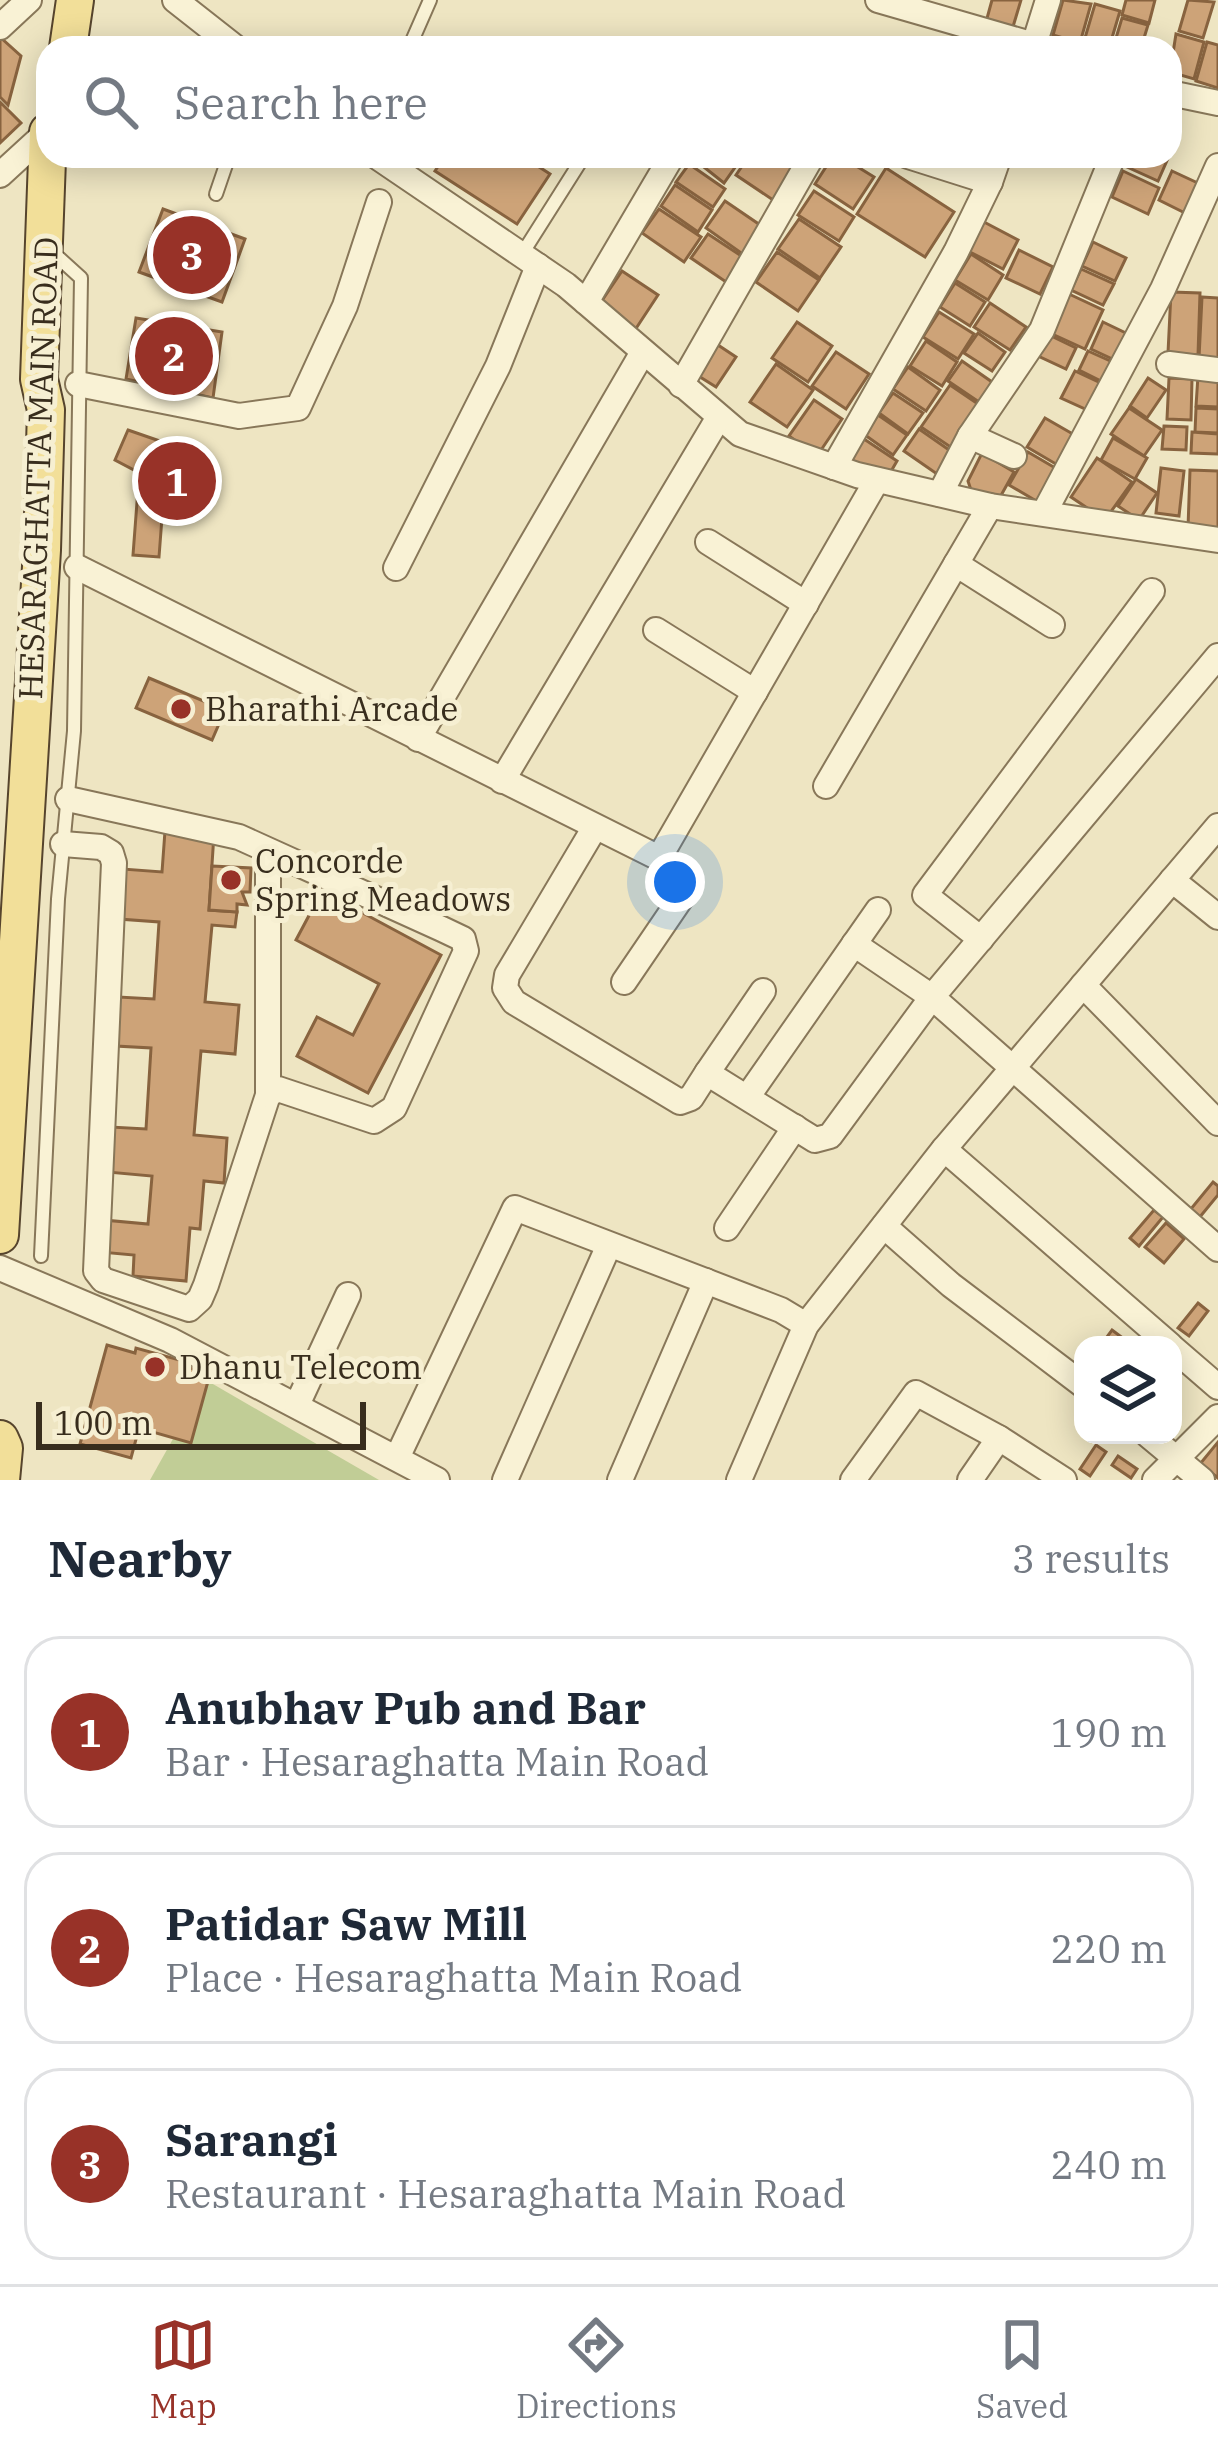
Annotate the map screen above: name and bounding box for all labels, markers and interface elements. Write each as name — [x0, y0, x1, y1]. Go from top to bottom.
search box — [36, 36, 1182, 168]
icon: search — [78, 69, 144, 135]
text: Search here — [174, 73, 428, 131]
pin: 3 — [153, 210, 231, 300]
street label: HESARAGHATTA MAIN ROAD — [8, 236, 67, 700]
pin: 2 — [135, 311, 213, 401]
pin: 1 — [138, 436, 216, 526]
place label: Bharathi Arcade — [205, 687, 458, 730]
marker: Bharathi Arcade — [168, 696, 194, 722]
place label: Concorde Spring Meadows — [255, 839, 511, 920]
your location — [645, 852, 705, 912]
marker: Concorde Spring Meadows — [218, 867, 244, 893]
map controls — [1074, 1336, 1182, 1444]
button: layers — [1074, 1336, 1182, 1444]
place label: Dhanu Telecom — [179, 1345, 422, 1388]
marker: Dhanu Telecom — [142, 1354, 168, 1380]
scale bar — [36, 1396, 366, 1449]
text: 100 m — [54, 1401, 153, 1444]
text: Nearby — [48, 1525, 232, 1591]
text: 3 results — [1012, 1533, 1170, 1584]
text: Anubhav Pub and Bar — [165, 1678, 646, 1736]
text: 1 — [78, 1707, 102, 1758]
text: 190 m — [1051, 1707, 1167, 1758]
text: Bar · Hesaraghatta Main Road — [165, 1736, 709, 1787]
text: Patidar Saw Mill — [165, 1894, 527, 1952]
text: 2 — [78, 1923, 102, 1974]
text: 220 m — [1051, 1923, 1167, 1974]
text: Place · Hesaraghatta Main Road — [165, 1952, 743, 2003]
text: Sarangi — [165, 2110, 338, 2168]
text: 3 — [78, 2139, 102, 2190]
text: 240 m — [1051, 2139, 1167, 2190]
text: Restaurant · Hesaraghatta Main Road — [165, 2168, 846, 2219]
tab: Map — [150, 2312, 217, 2427]
tab: Directions — [516, 2312, 677, 2427]
tab: Saved — [976, 2312, 1068, 2427]

